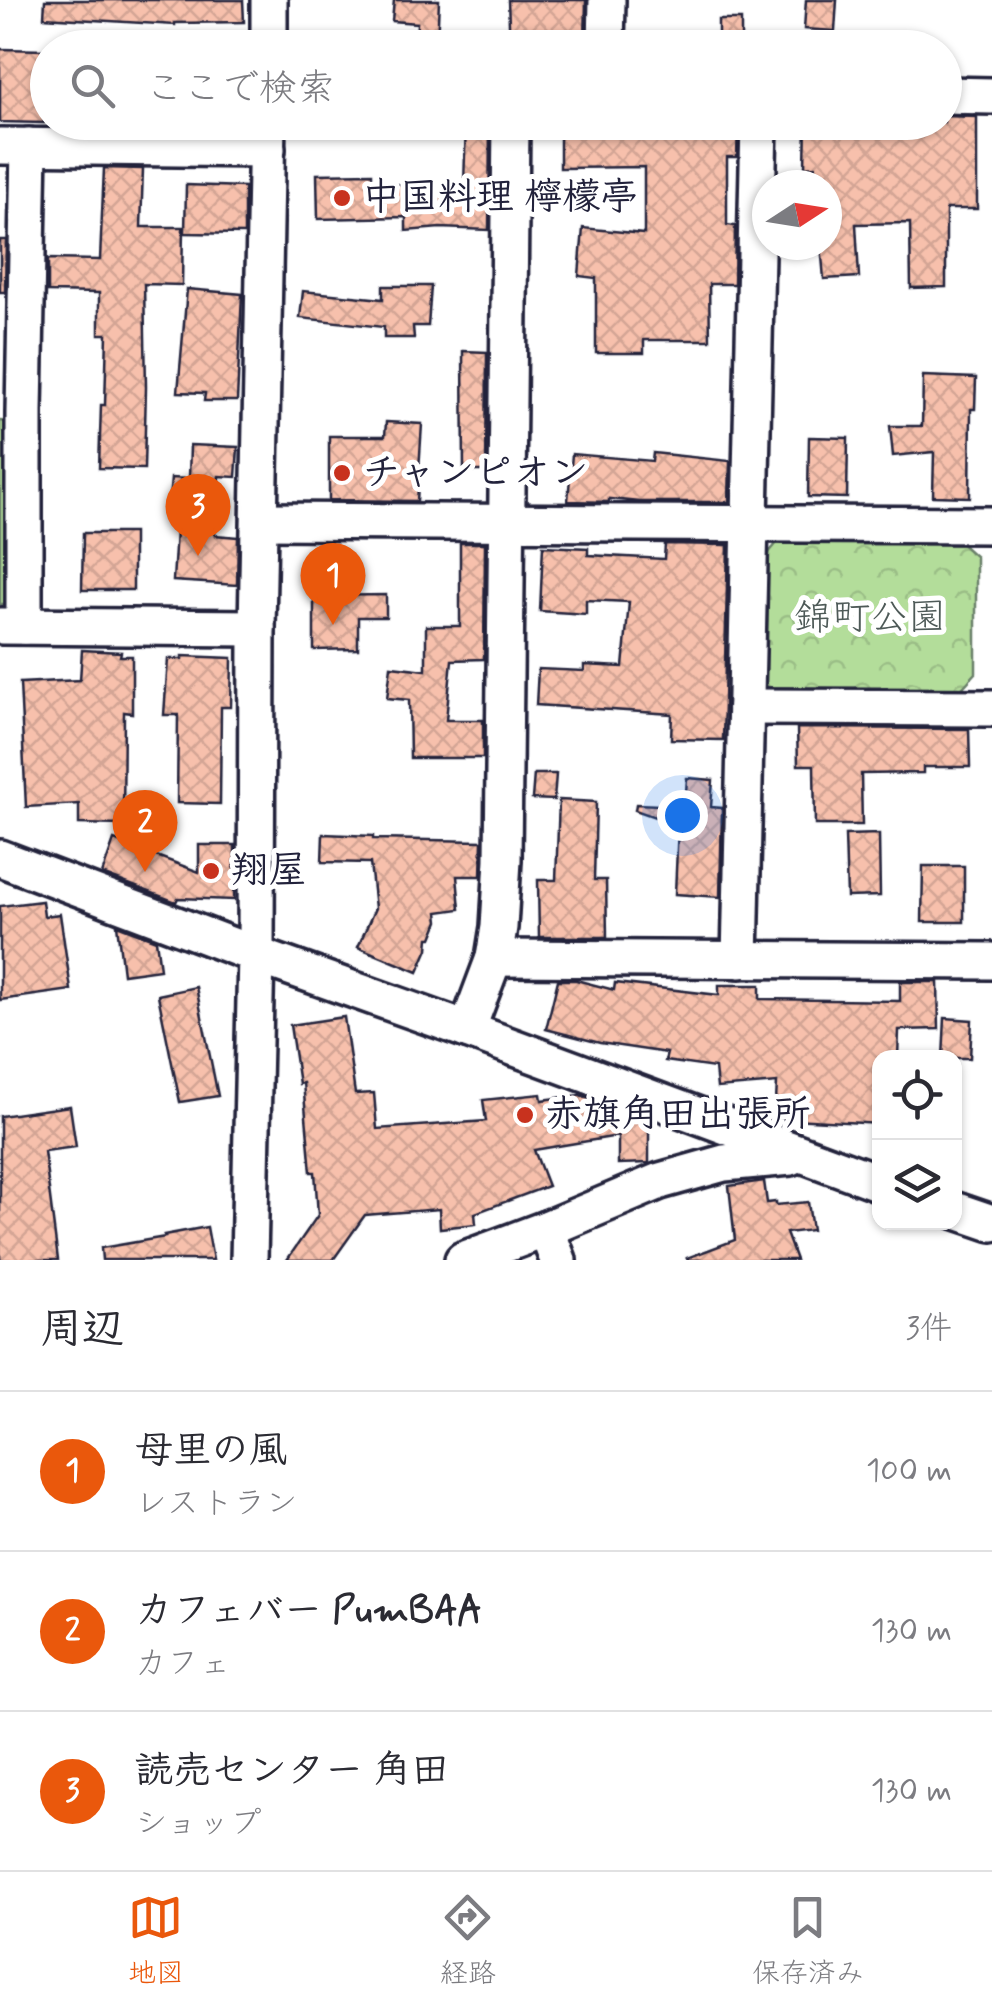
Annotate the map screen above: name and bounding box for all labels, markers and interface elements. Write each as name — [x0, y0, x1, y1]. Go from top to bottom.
search box — [30, 30, 962, 140]
icon: search — [65, 58, 120, 113]
text: ここで検索 — [145, 65, 335, 114]
north arrow — [752, 170, 842, 260]
place label: 中国料理 檸檬亭 — [362, 174, 638, 223]
marker: 中国料理 檸檬亭 — [331, 187, 353, 209]
place label: チャンピオン — [362, 449, 588, 498]
marker: チャンピオン — [331, 462, 353, 484]
pin: 3 — [166, 474, 230, 556]
pin: 1 — [300, 542, 366, 625]
park label: 錦町公園 — [794, 594, 946, 643]
pin: 2 — [112, 790, 178, 872]
your location — [657, 790, 708, 841]
place label: 翔屋 — [231, 847, 307, 896]
marker: 翔屋 — [200, 860, 222, 882]
map controls — [872, 1050, 962, 1230]
button: locate — [872, 1050, 962, 1140]
place label: 赤旗角田出張所 — [545, 1091, 811, 1140]
marker: 赤旗角田出張所 — [514, 1104, 536, 1126]
button: layers — [872, 1140, 962, 1230]
text: 周辺 — [40, 1303, 124, 1358]
text: 3件 — [906, 1308, 952, 1350]
text: 母里の風 — [135, 1427, 287, 1476]
text: 1 — [65, 1450, 80, 1492]
text: 100 m — [866, 1450, 952, 1492]
text: レストラン — [135, 1483, 298, 1525]
text: カフェバー PumBAA — [135, 1587, 483, 1636]
text: 2 — [65, 1610, 80, 1652]
text: 130 m — [871, 1610, 952, 1652]
text: カフェ — [135, 1643, 231, 1685]
text: 読売センター 角田 — [135, 1747, 449, 1796]
text: 3 — [65, 1770, 80, 1812]
text: 130 m — [871, 1770, 952, 1812]
text: ショップ — [135, 1803, 262, 1845]
tab: 地図 — [128, 1890, 184, 1993]
tab: 経路 — [440, 1890, 496, 1993]
tab: 保存済み — [752, 1890, 864, 1993]

